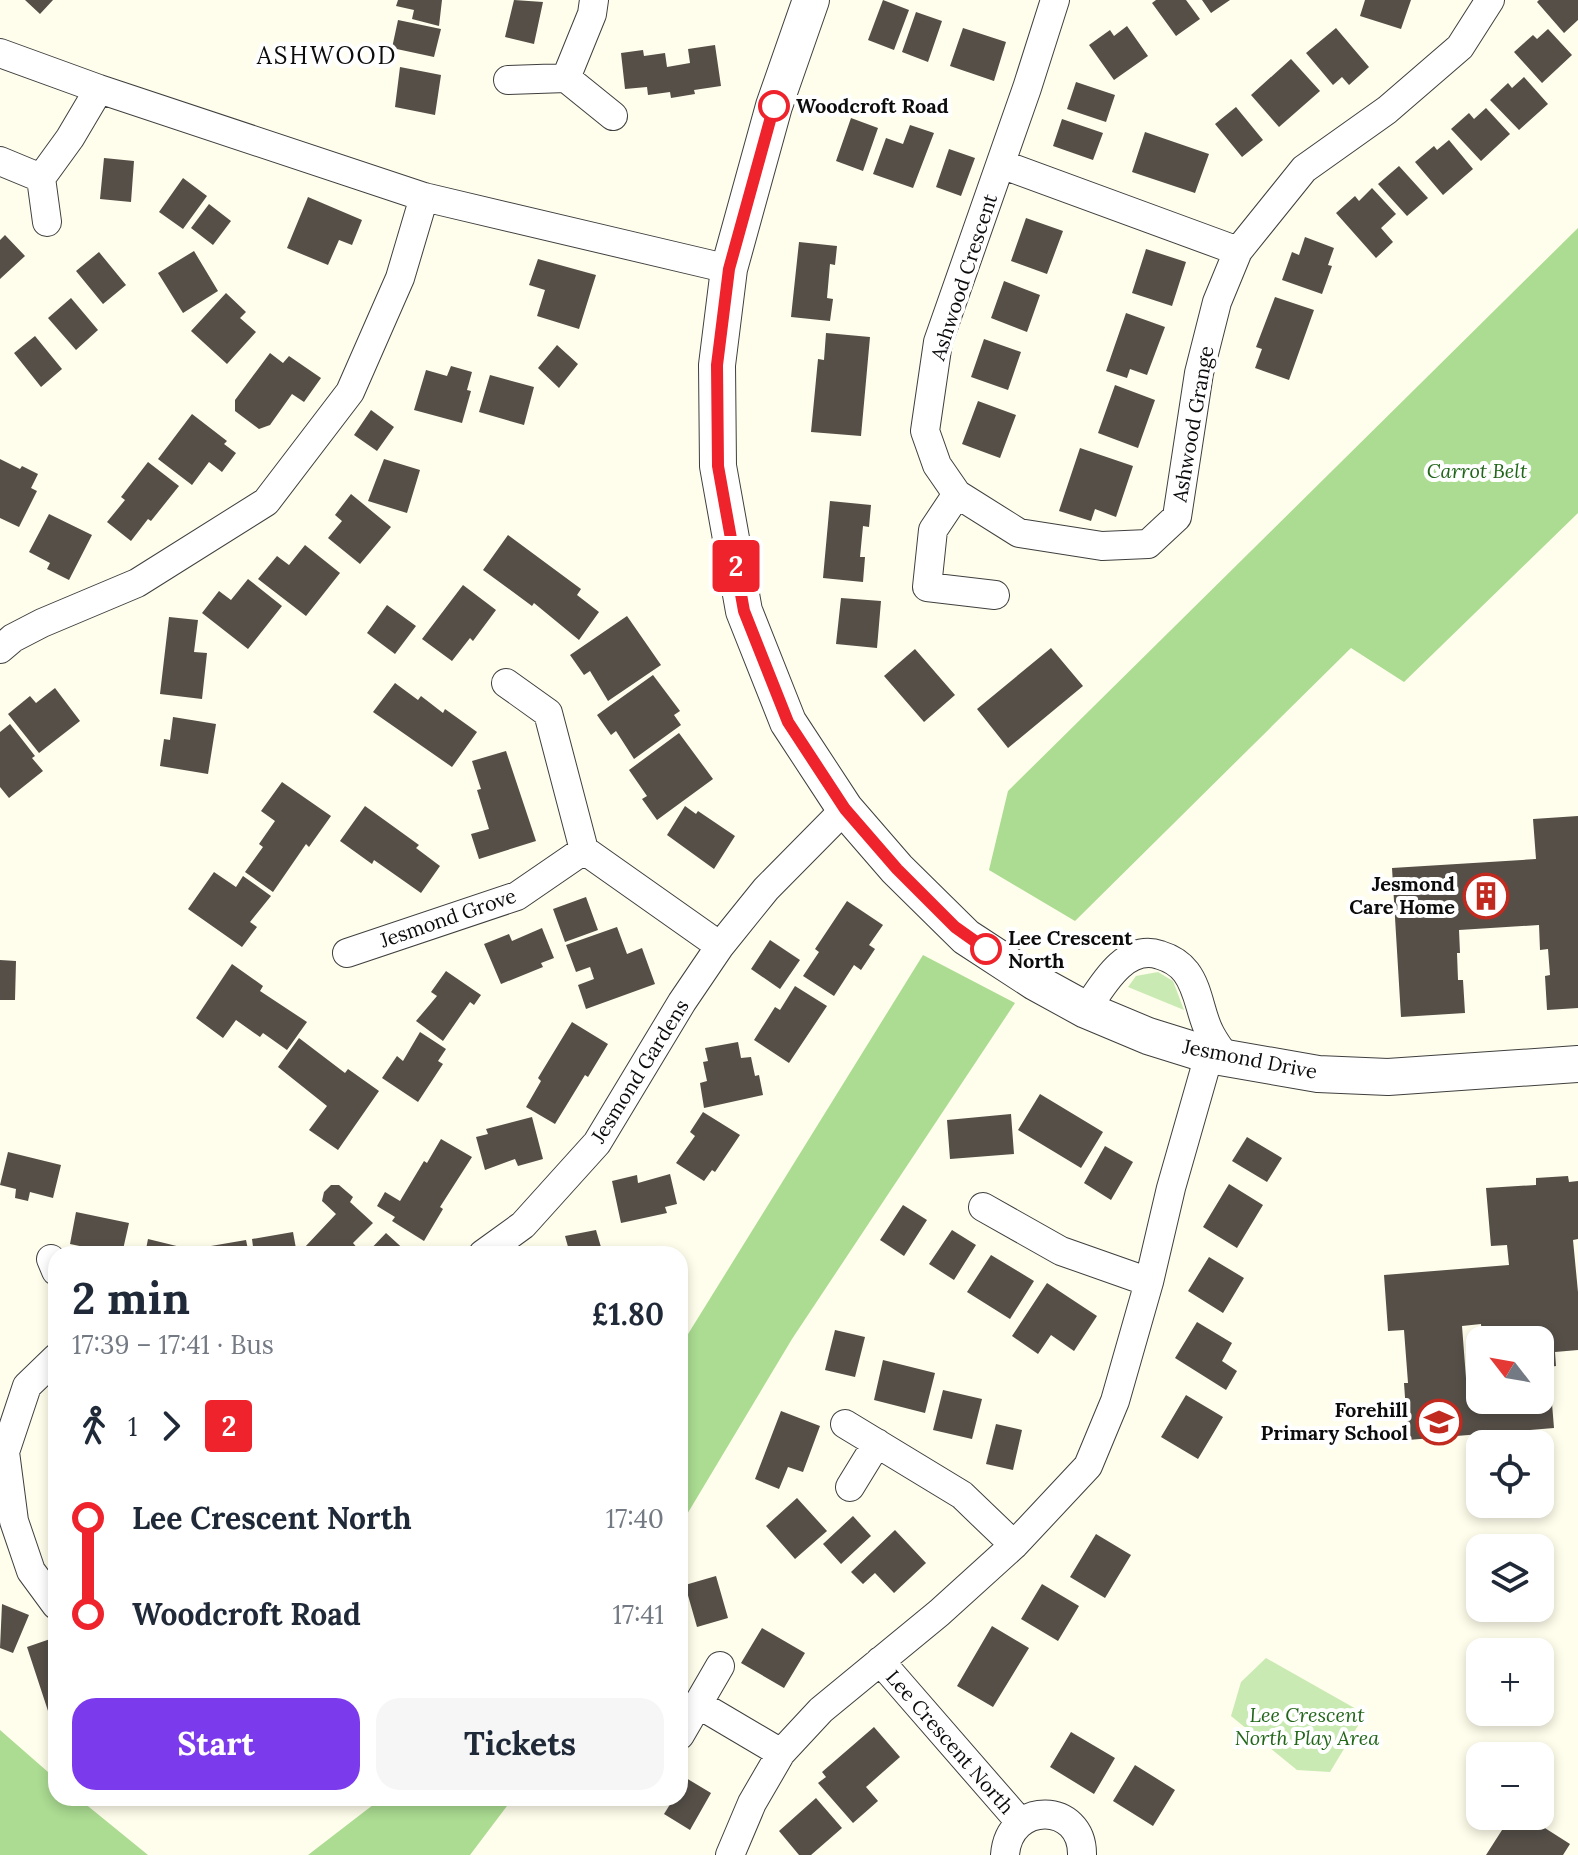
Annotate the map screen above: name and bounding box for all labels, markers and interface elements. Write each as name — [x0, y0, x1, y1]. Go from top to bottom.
district label: ASHWOOD — [256, 40, 397, 71]
marker: Woodcroft Road — [759, 91, 789, 121]
place label: Woodcroft Road — [796, 93, 949, 118]
street label: Ashwood Crescent — [924, 190, 1002, 364]
street label: Ashwood Grange — [1166, 344, 1219, 505]
park label: Carrot Belt — [1427, 458, 1528, 483]
line badge: 2 — [710, 540, 762, 592]
text: 2 — [729, 548, 743, 584]
place label: Jesmond Care Home — [1349, 871, 1455, 919]
building icon: Jesmond Care Home — [1462, 872, 1510, 920]
street label: Jesmond Grove — [376, 882, 519, 953]
place label: Lee Crescent North — [1008, 925, 1133, 973]
marker: Lee Crescent North — [971, 934, 1001, 964]
street label: Jesmond Gardens — [585, 994, 694, 1148]
street label: Jesmond Drive — [1180, 1033, 1319, 1084]
text: 2 min — [72, 1270, 190, 1326]
text: £1.80 — [591, 1295, 664, 1333]
north arrow — [1466, 1326, 1554, 1414]
map controls — [1466, 1326, 1554, 1830]
text: 17:39 – 17:41 · Bus — [72, 1328, 274, 1361]
place label: Forehill Primary School — [1261, 1397, 1408, 1445]
school or university icon: Forehill Primary School — [1415, 1398, 1463, 1446]
icon: walk — [72, 1404, 116, 1448]
icon: forward — [149, 1404, 193, 1448]
text: 2 — [221, 1408, 236, 1444]
text: 1 — [128, 1410, 137, 1443]
button: locate — [1466, 1430, 1554, 1518]
text: Lee Crescent North — [132, 1499, 412, 1537]
text: 17:40 — [606, 1502, 664, 1535]
button: layers — [1466, 1534, 1554, 1622]
text: Woodcroft Road — [132, 1595, 361, 1633]
text: 17:41 — [612, 1598, 664, 1631]
button: + — [1466, 1638, 1554, 1726]
street label: Lee Crescent North — [881, 1665, 1020, 1819]
button: Start — [72, 1698, 360, 1790]
button: Tickets — [376, 1698, 664, 1790]
park label: Lee Crescent North Play Area — [1235, 1702, 1379, 1750]
button: − — [1466, 1742, 1554, 1830]

